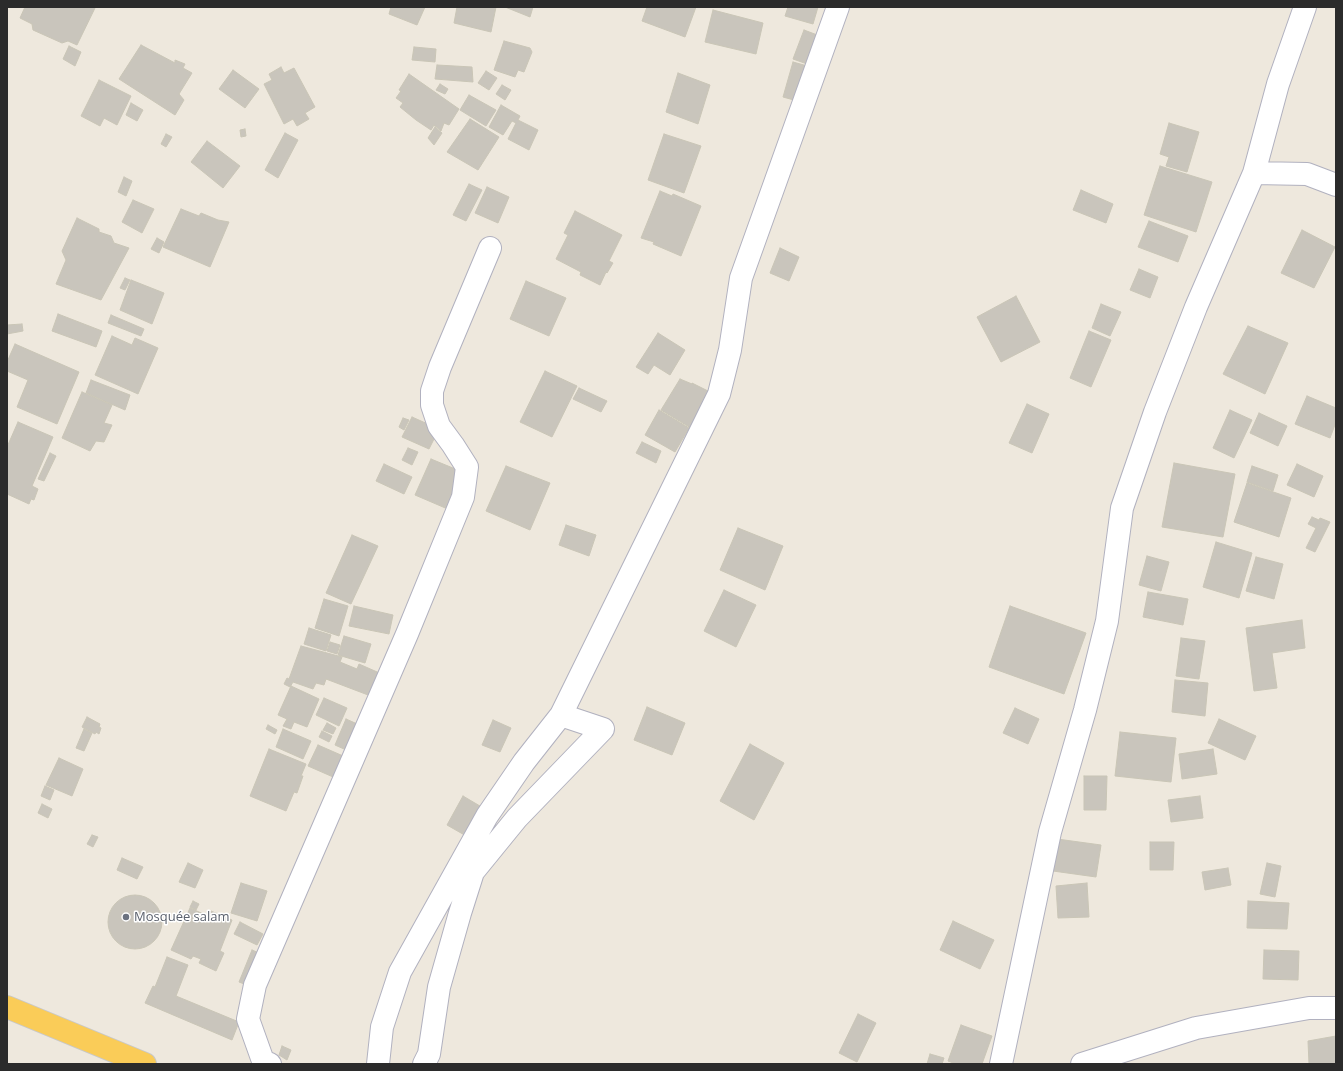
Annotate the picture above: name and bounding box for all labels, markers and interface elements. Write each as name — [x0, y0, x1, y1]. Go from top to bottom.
place label: Mosquée salam — [134, 909, 230, 925]
marker: Mosquée salam — [121, 912, 131, 922]

